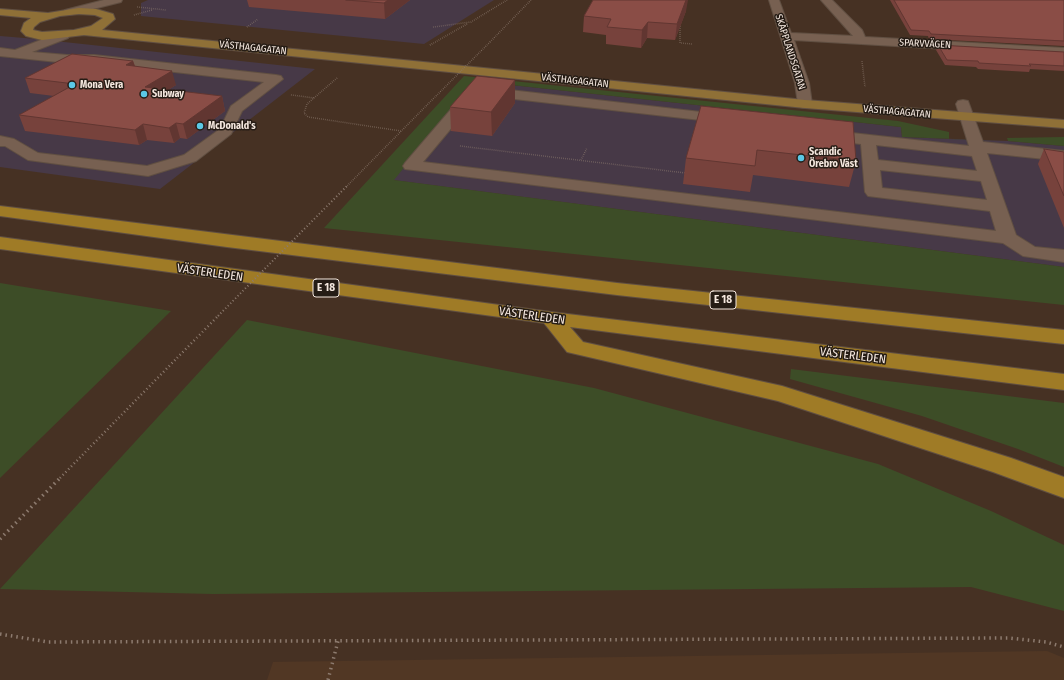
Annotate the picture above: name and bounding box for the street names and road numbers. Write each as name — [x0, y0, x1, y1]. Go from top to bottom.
street label: SKÄPPLANDSGATAN — [772, 13, 808, 91]
street label: SPARVVÄGEN — [899, 37, 951, 51]
street label: VÄSTHAGAGATAN — [219, 38, 287, 58]
street label: VÄSTHAGAGATAN — [541, 71, 609, 91]
street label: VÄSTHAGAGATAN — [863, 103, 931, 121]
street label: VÄSTERLEDEN — [176, 261, 244, 285]
road number: E 18 — [313, 279, 339, 297]
road number: E 18 — [710, 291, 736, 309]
street label: VÄSTERLEDEN — [498, 304, 566, 328]
street label: VÄSTERLEDEN — [819, 345, 887, 367]

